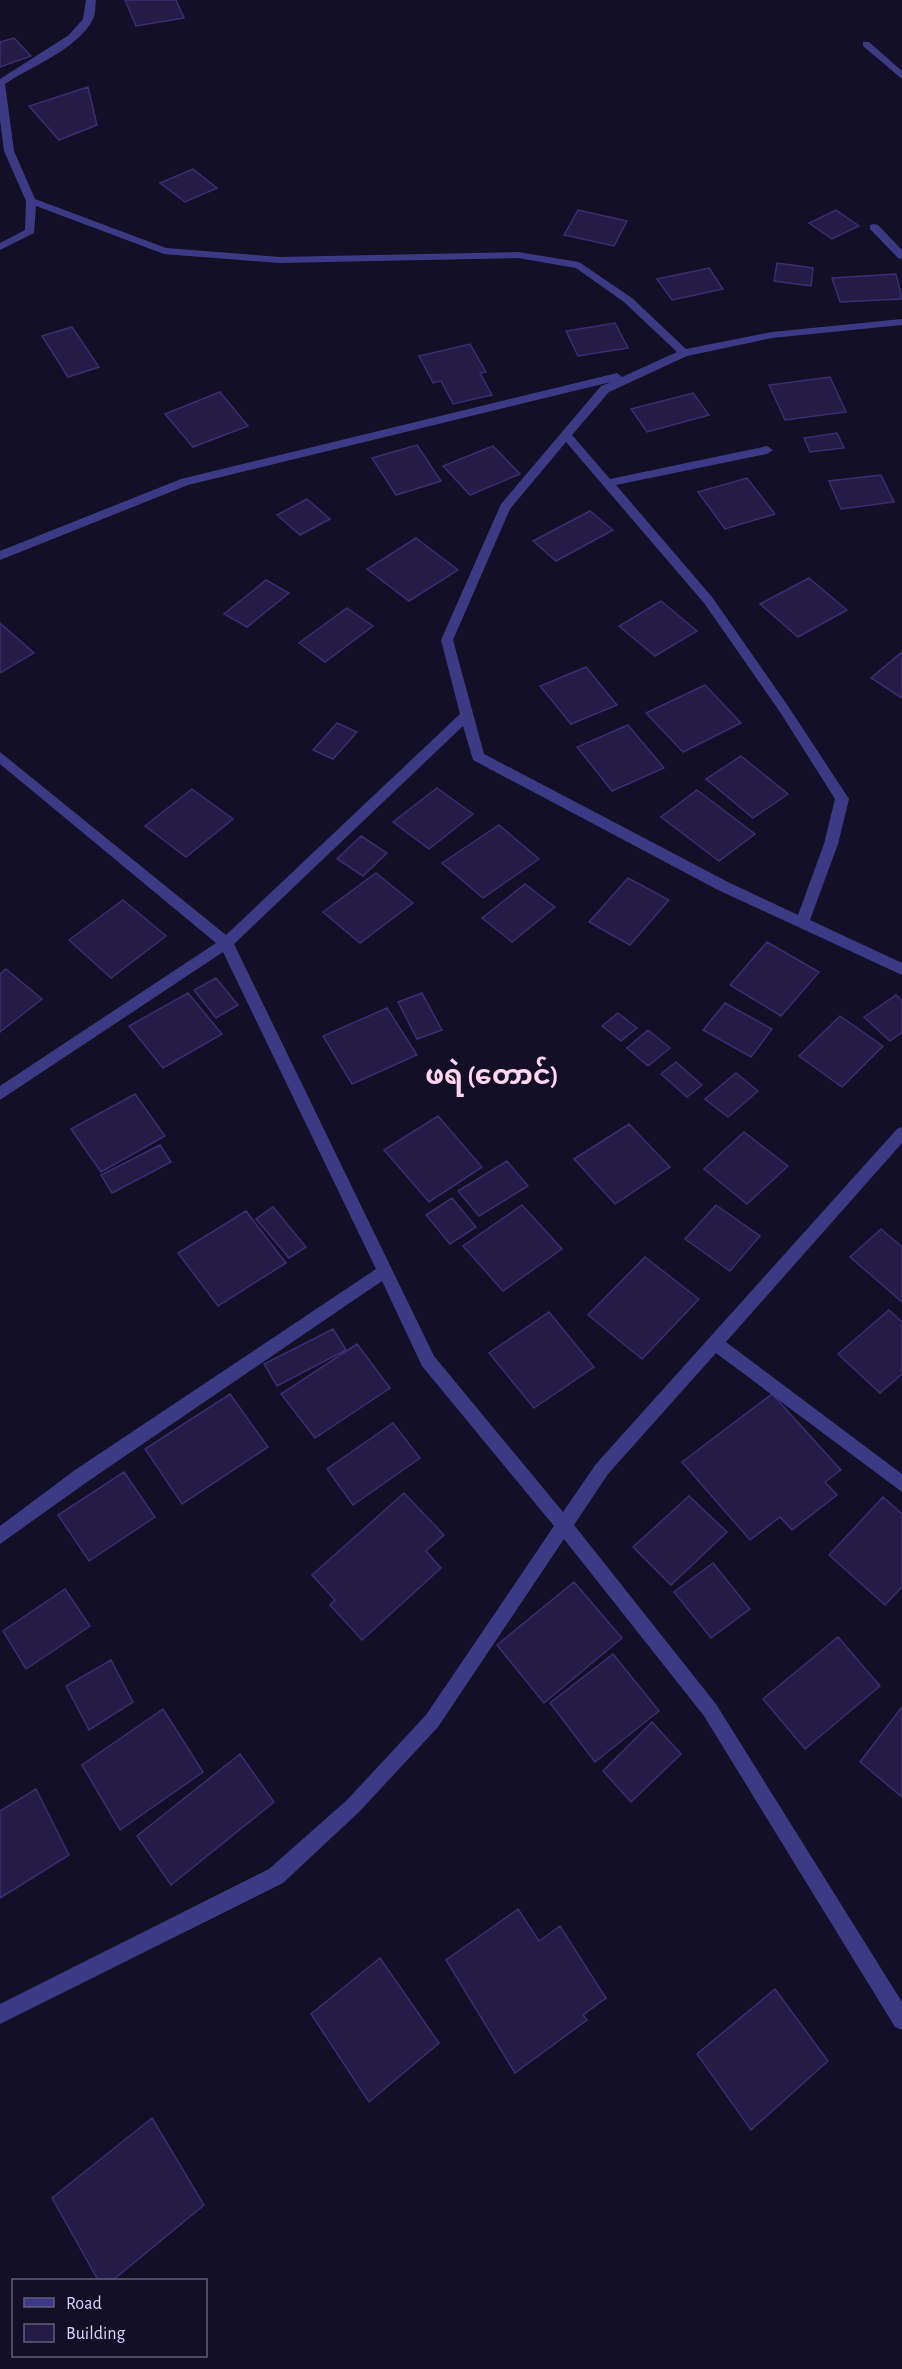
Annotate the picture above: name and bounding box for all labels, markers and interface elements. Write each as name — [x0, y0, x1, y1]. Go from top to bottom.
district label: ဖရဲ (တောင်) — [425, 1056, 559, 1097]
legend — [12, 2279, 207, 2357]
text: Road — [66, 2295, 102, 2313]
text: Building — [66, 2325, 126, 2343]

